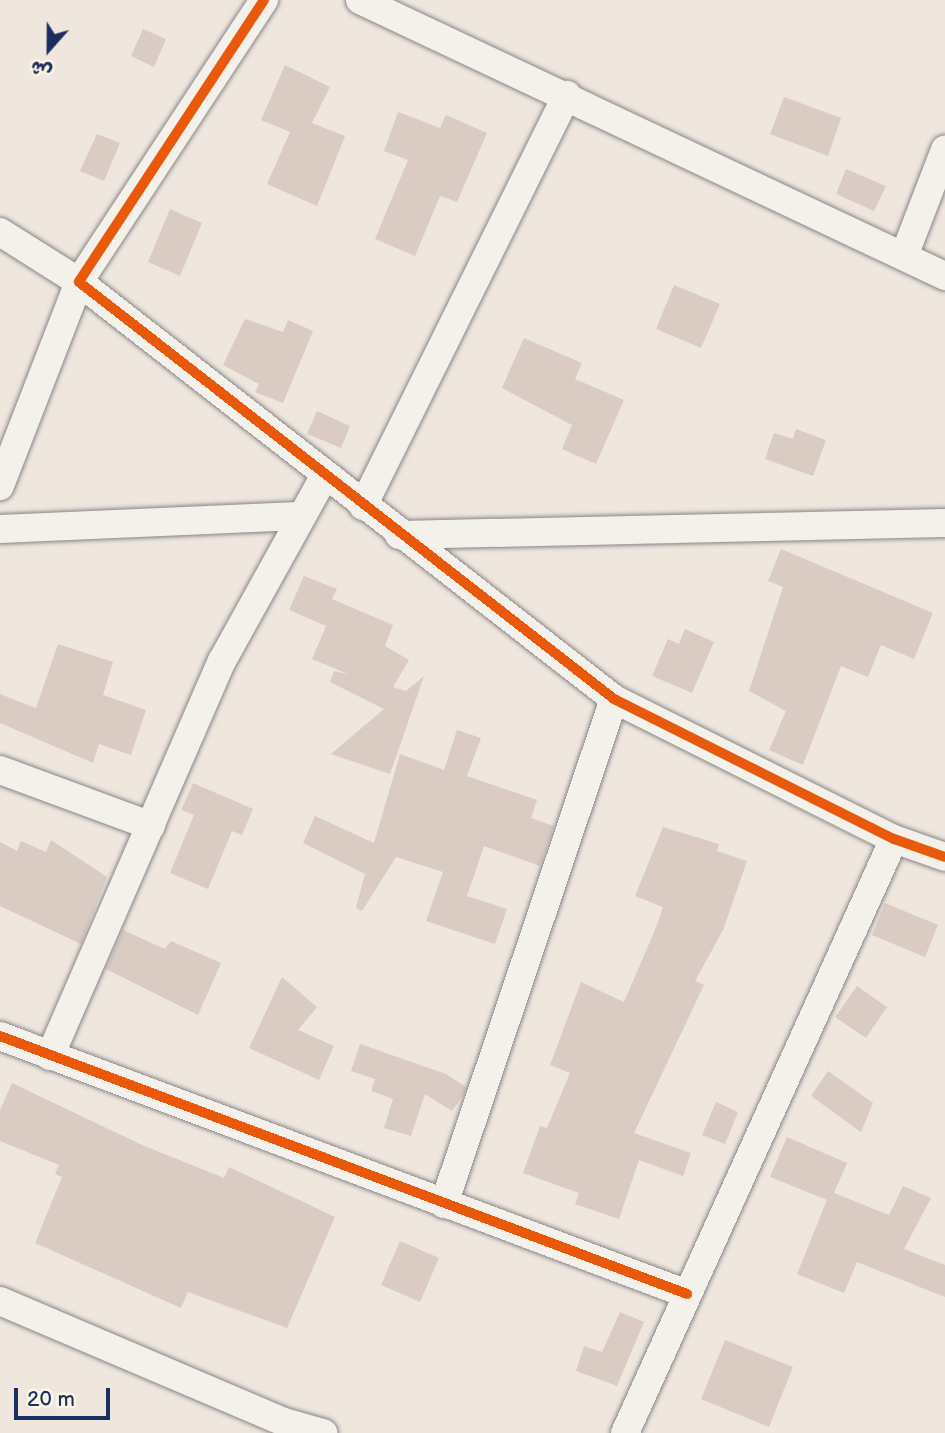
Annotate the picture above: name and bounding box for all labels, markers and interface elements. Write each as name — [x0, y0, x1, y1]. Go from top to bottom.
north arrow — [14, 14, 84, 84]
text: ش — [27, 55, 55, 84]
scale bar — [18, 1374, 114, 1418]
text: 20 m — [27, 1387, 75, 1412]

